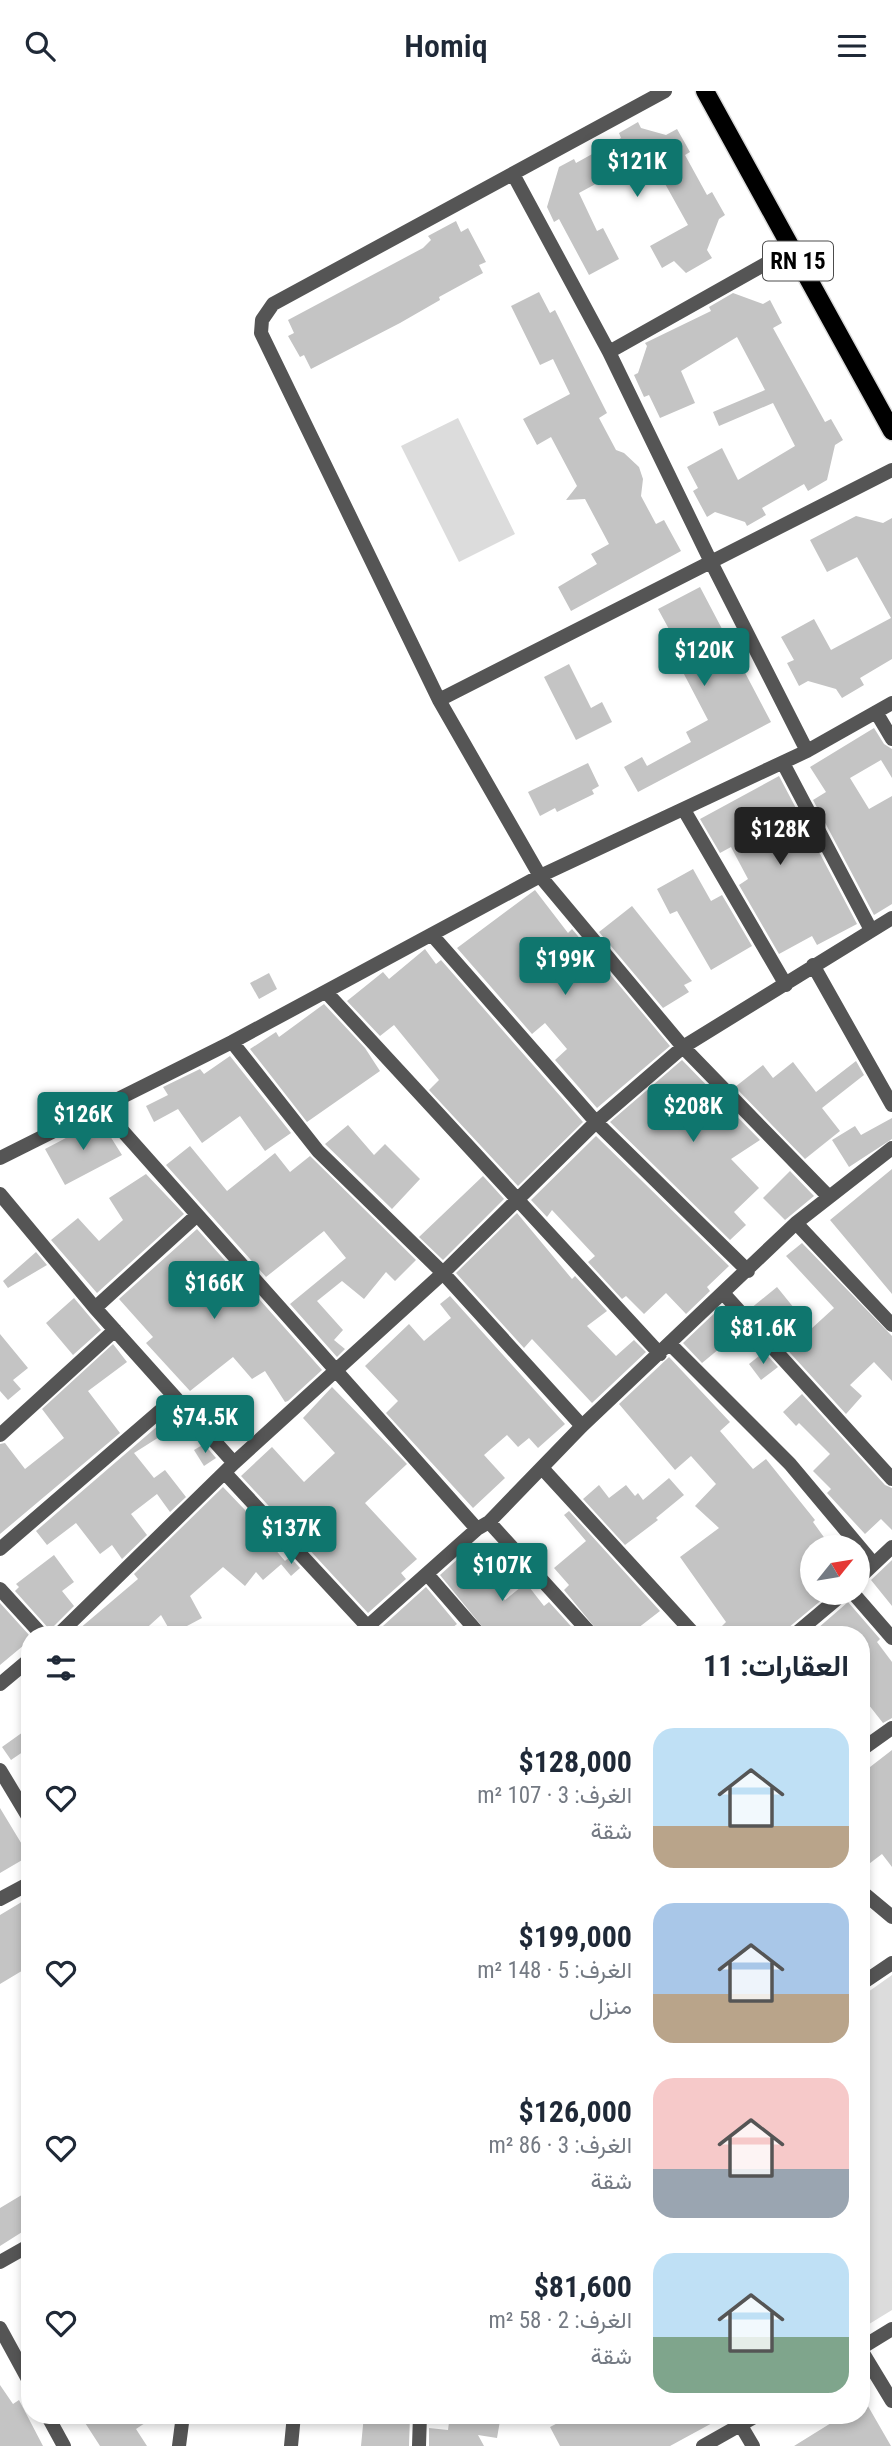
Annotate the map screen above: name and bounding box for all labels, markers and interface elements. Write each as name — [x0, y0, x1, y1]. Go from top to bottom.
icon: search — [21, 27, 59, 65]
text: Homiq — [404, 27, 488, 65]
icon: menu — [833, 27, 871, 65]
pin: $121K — [588, 139, 686, 199]
text: $121K — [607, 148, 667, 175]
road number: RN 15 — [763, 241, 833, 281]
pin: $120K — [655, 629, 753, 688]
text: $120K — [674, 637, 734, 664]
pin: $128K — [731, 807, 829, 867]
text: $128K — [750, 816, 810, 843]
pin: $199K — [516, 937, 614, 997]
text: $199K — [535, 946, 595, 973]
pin: $208K — [644, 1084, 742, 1144]
pin: $126K — [34, 1093, 132, 1152]
text: $208K — [663, 1093, 723, 1120]
text: $126K — [53, 1101, 113, 1128]
pin: $166K — [165, 1261, 263, 1321]
text: $166K — [184, 1270, 244, 1297]
pin: $81.6K — [706, 1307, 820, 1366]
text: $81.6K — [730, 1315, 796, 1342]
pin: $74.5K — [148, 1395, 262, 1455]
text: $74.5K — [172, 1404, 238, 1431]
pin: $137K — [242, 1507, 340, 1566]
text: $137K — [261, 1515, 321, 1542]
north arrow — [800, 1535, 870, 1605]
map controls — [800, 1535, 870, 1605]
pin: $107K — [453, 1543, 551, 1603]
text: $107K — [472, 1552, 532, 1579]
text: العقارات: 11 — [703, 1648, 849, 1683]
icon: filters — [42, 1649, 80, 1687]
text: $128,000 — [519, 1744, 632, 1779]
icon: home — [709, 1756, 793, 1840]
icon: heart — [42, 1779, 80, 1817]
text: الغرف: 3 · 107 m² — [477, 1782, 632, 1809]
text: شقة — [590, 1818, 632, 1845]
text: $199,000 — [519, 1919, 632, 1954]
icon: home — [709, 1931, 793, 2015]
icon: heart — [42, 1954, 80, 1992]
text: الغرف: 5 · 148 m² — [477, 1957, 632, 1984]
text: منزل — [589, 1993, 632, 2020]
text: $126,000 — [519, 2094, 632, 2129]
icon: home — [709, 2106, 793, 2190]
icon: heart — [42, 2129, 80, 2167]
text: الغرف: 3 · 86 m² — [489, 2132, 632, 2159]
text: شقة — [590, 2168, 632, 2195]
text: $81,600 — [534, 2269, 632, 2304]
icon: home — [709, 2281, 793, 2365]
icon: heart — [42, 2304, 80, 2342]
text: الغرف: 2 · 58 m² — [489, 2307, 632, 2334]
text: شقة — [590, 2343, 632, 2370]

